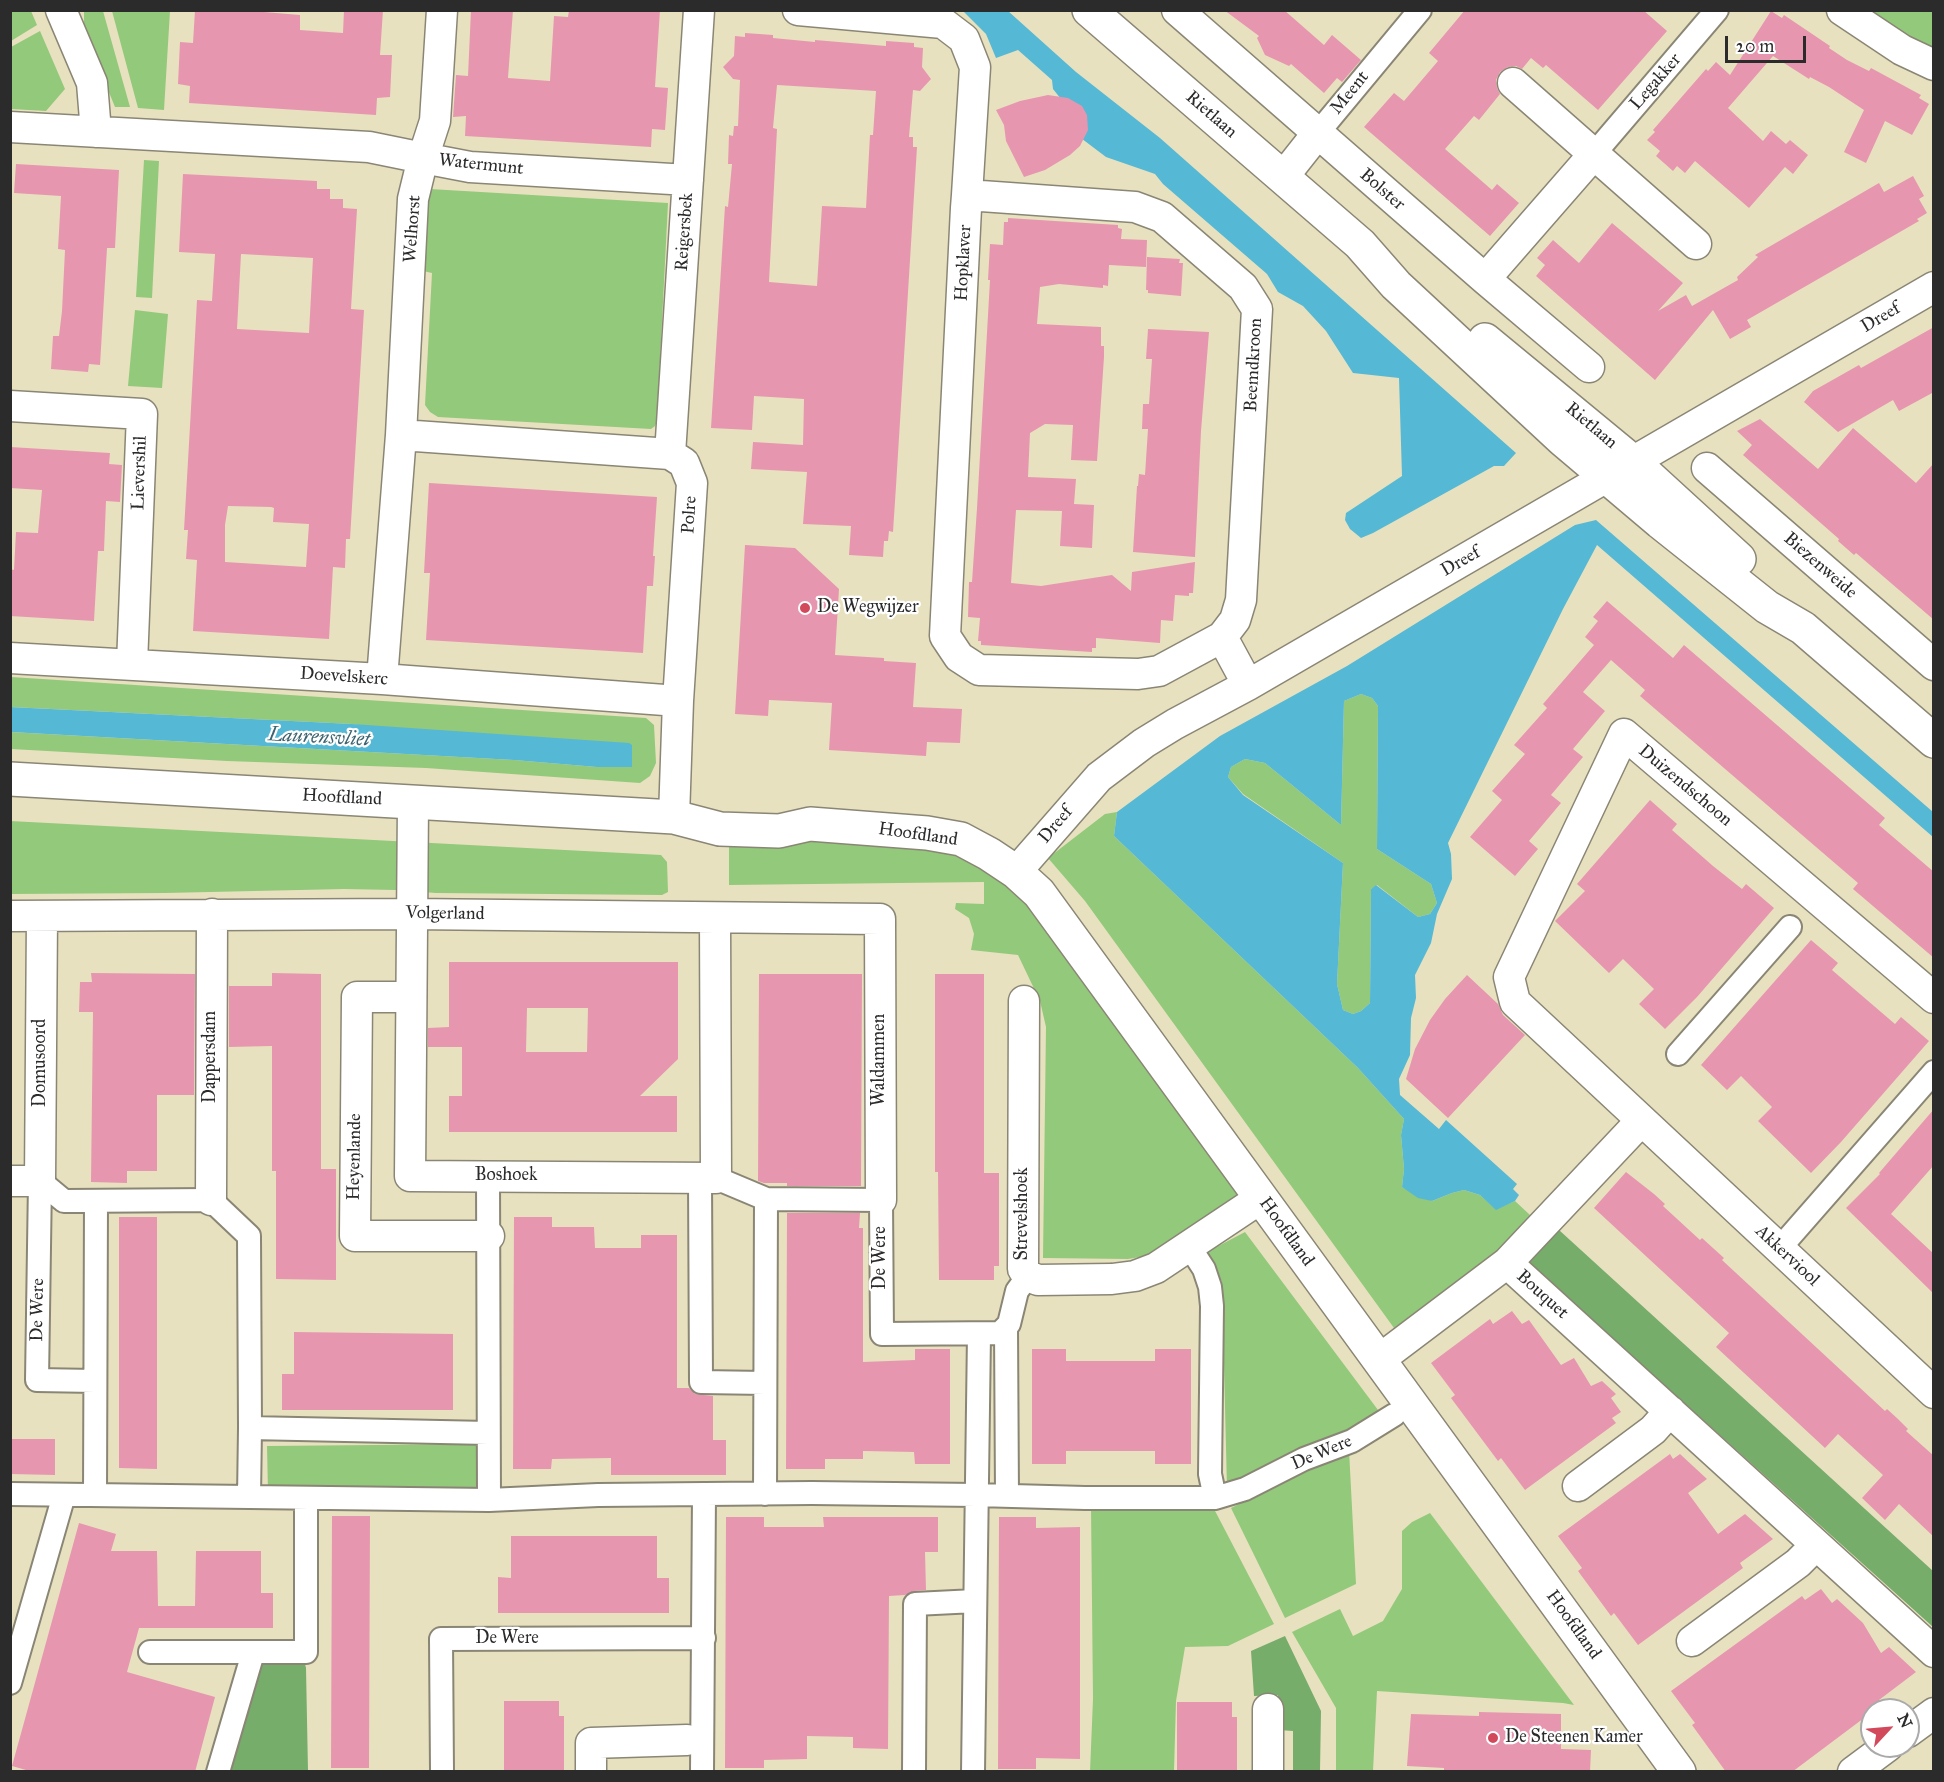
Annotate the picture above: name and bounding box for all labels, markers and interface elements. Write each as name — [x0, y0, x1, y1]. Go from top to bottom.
scale bar — [1728, 24, 1809, 62]
text: 20 m — [1736, 35, 1774, 57]
street label: Legakker — [1626, 49, 1686, 115]
street label: Meent — [1326, 67, 1374, 119]
street label: Rietlaan — [1181, 87, 1241, 143]
street label: Watermunt — [438, 150, 524, 180]
street label: Bolster — [1355, 164, 1409, 216]
street label: Reigersbek — [671, 192, 699, 272]
street label: Welhorst — [400, 195, 426, 263]
street label: Hopklaver — [951, 224, 977, 302]
street label: Dreef — [1857, 298, 1905, 338]
street label: Beemdkroon — [1241, 317, 1267, 413]
street label: Rietlaan — [1561, 398, 1621, 454]
street label: Lievershil — [128, 435, 152, 511]
street label: Polre — [678, 495, 702, 535]
street label: Biezenweide — [1779, 528, 1861, 604]
street label: Dreef — [1437, 542, 1485, 582]
place label: De Wegwijzer — [817, 597, 919, 619]
marker: De Wegwijzer — [798, 601, 812, 615]
street label: Doevelskerc — [299, 663, 389, 691]
water label: Laurensvliet — [268, 723, 370, 753]
street label: Duizendschoon — [1634, 741, 1736, 831]
street label: Hoofdland — [302, 785, 382, 811]
street label: Dreef — [1034, 802, 1078, 848]
street label: Hoofdland — [877, 819, 959, 851]
street label: Volgerland — [405, 903, 485, 925]
street label: Dappersdam — [200, 1011, 222, 1103]
street label: Waldammen — [869, 1014, 891, 1106]
street label: Domusoord — [30, 1019, 52, 1107]
street label: Heyenlande — [343, 1113, 367, 1201]
street label: Boshoek — [475, 1165, 537, 1187]
street label: Strevelshoek — [1012, 1167, 1034, 1261]
street label: Hoofdland — [1254, 1193, 1318, 1271]
street label: Akkerviool — [1750, 1221, 1824, 1291]
street label: De Were — [870, 1226, 892, 1290]
street label: Bouquet — [1511, 1266, 1573, 1324]
street label: De Were — [27, 1278, 49, 1342]
street label: De Were — [1289, 1431, 1355, 1475]
street label: Hoofdland — [1541, 1586, 1605, 1664]
street label: De Were — [475, 1628, 539, 1650]
north arrow — [1860, 1698, 1920, 1758]
text: N — [1893, 1710, 1916, 1731]
place label: De Steenen Kamer — [1505, 1727, 1643, 1749]
marker: De Steenen Kamer — [1486, 1731, 1500, 1745]

